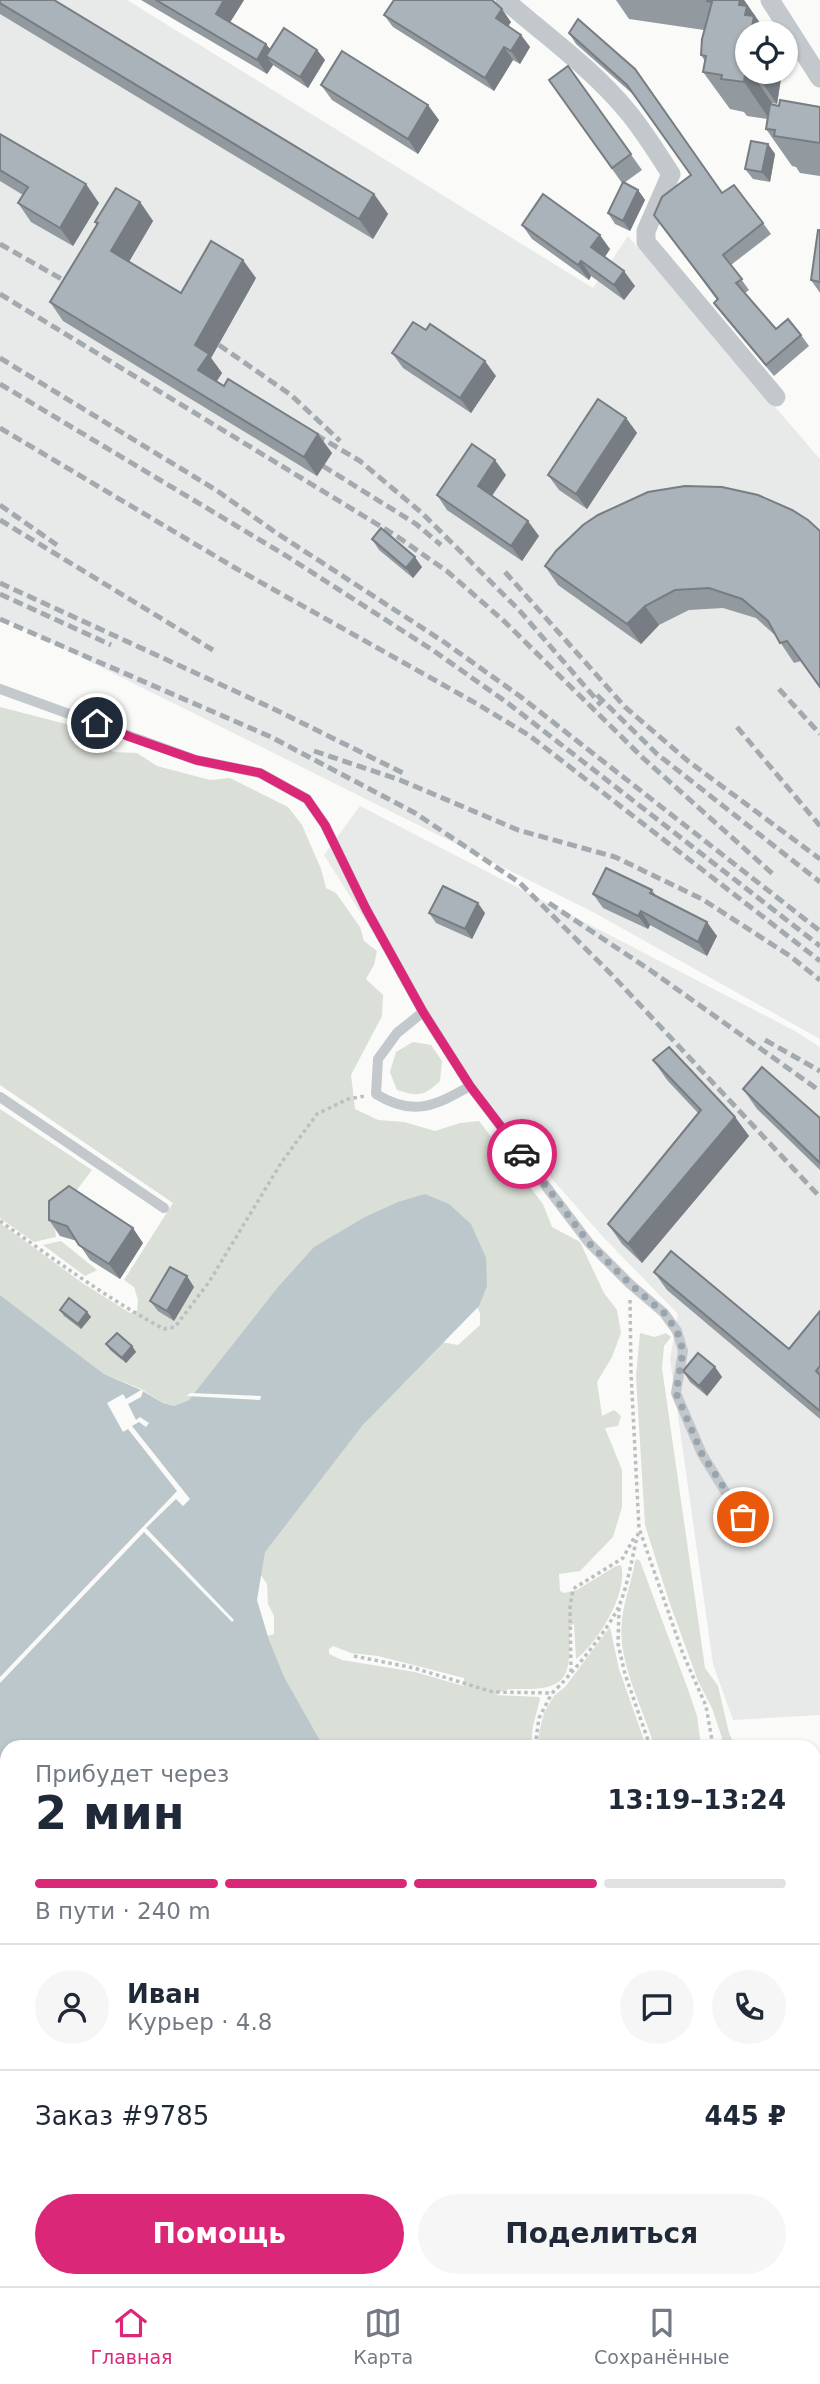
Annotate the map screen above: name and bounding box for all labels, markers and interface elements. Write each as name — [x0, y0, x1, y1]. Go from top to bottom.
map controls — [735, 21, 798, 84]
button: locate — [735, 21, 798, 84]
pin — [67, 693, 127, 753]
icon: home — [78, 704, 116, 742]
courier — [487, 1119, 557, 1189]
icon: car — [503, 1135, 541, 1173]
pin — [713, 1487, 773, 1547]
icon: bag — [724, 1498, 762, 1536]
text: Прибудет через — [35, 1761, 229, 1787]
text: 13:19–13:24 — [607, 1785, 786, 1815]
text: 2 мин — [35, 1786, 185, 1840]
text: В пути · 240 m — [35, 1898, 211, 1924]
button: person — [35, 1970, 109, 2044]
button: chat — [620, 1970, 694, 2044]
button: phone — [712, 1970, 786, 2044]
text: Иван — [127, 1979, 201, 2009]
text: Курьер · 4.8 — [127, 2009, 272, 2035]
text: Заказ #9785 — [35, 2101, 209, 2131]
text: 445 ₽ — [705, 2101, 786, 2131]
button: Помощь — [35, 2194, 404, 2274]
button: Поделиться — [418, 2194, 786, 2274]
tab: Главная — [90, 2304, 172, 2368]
tab: Карта — [353, 2304, 413, 2368]
tab: Сохранённые — [594, 2304, 730, 2368]

